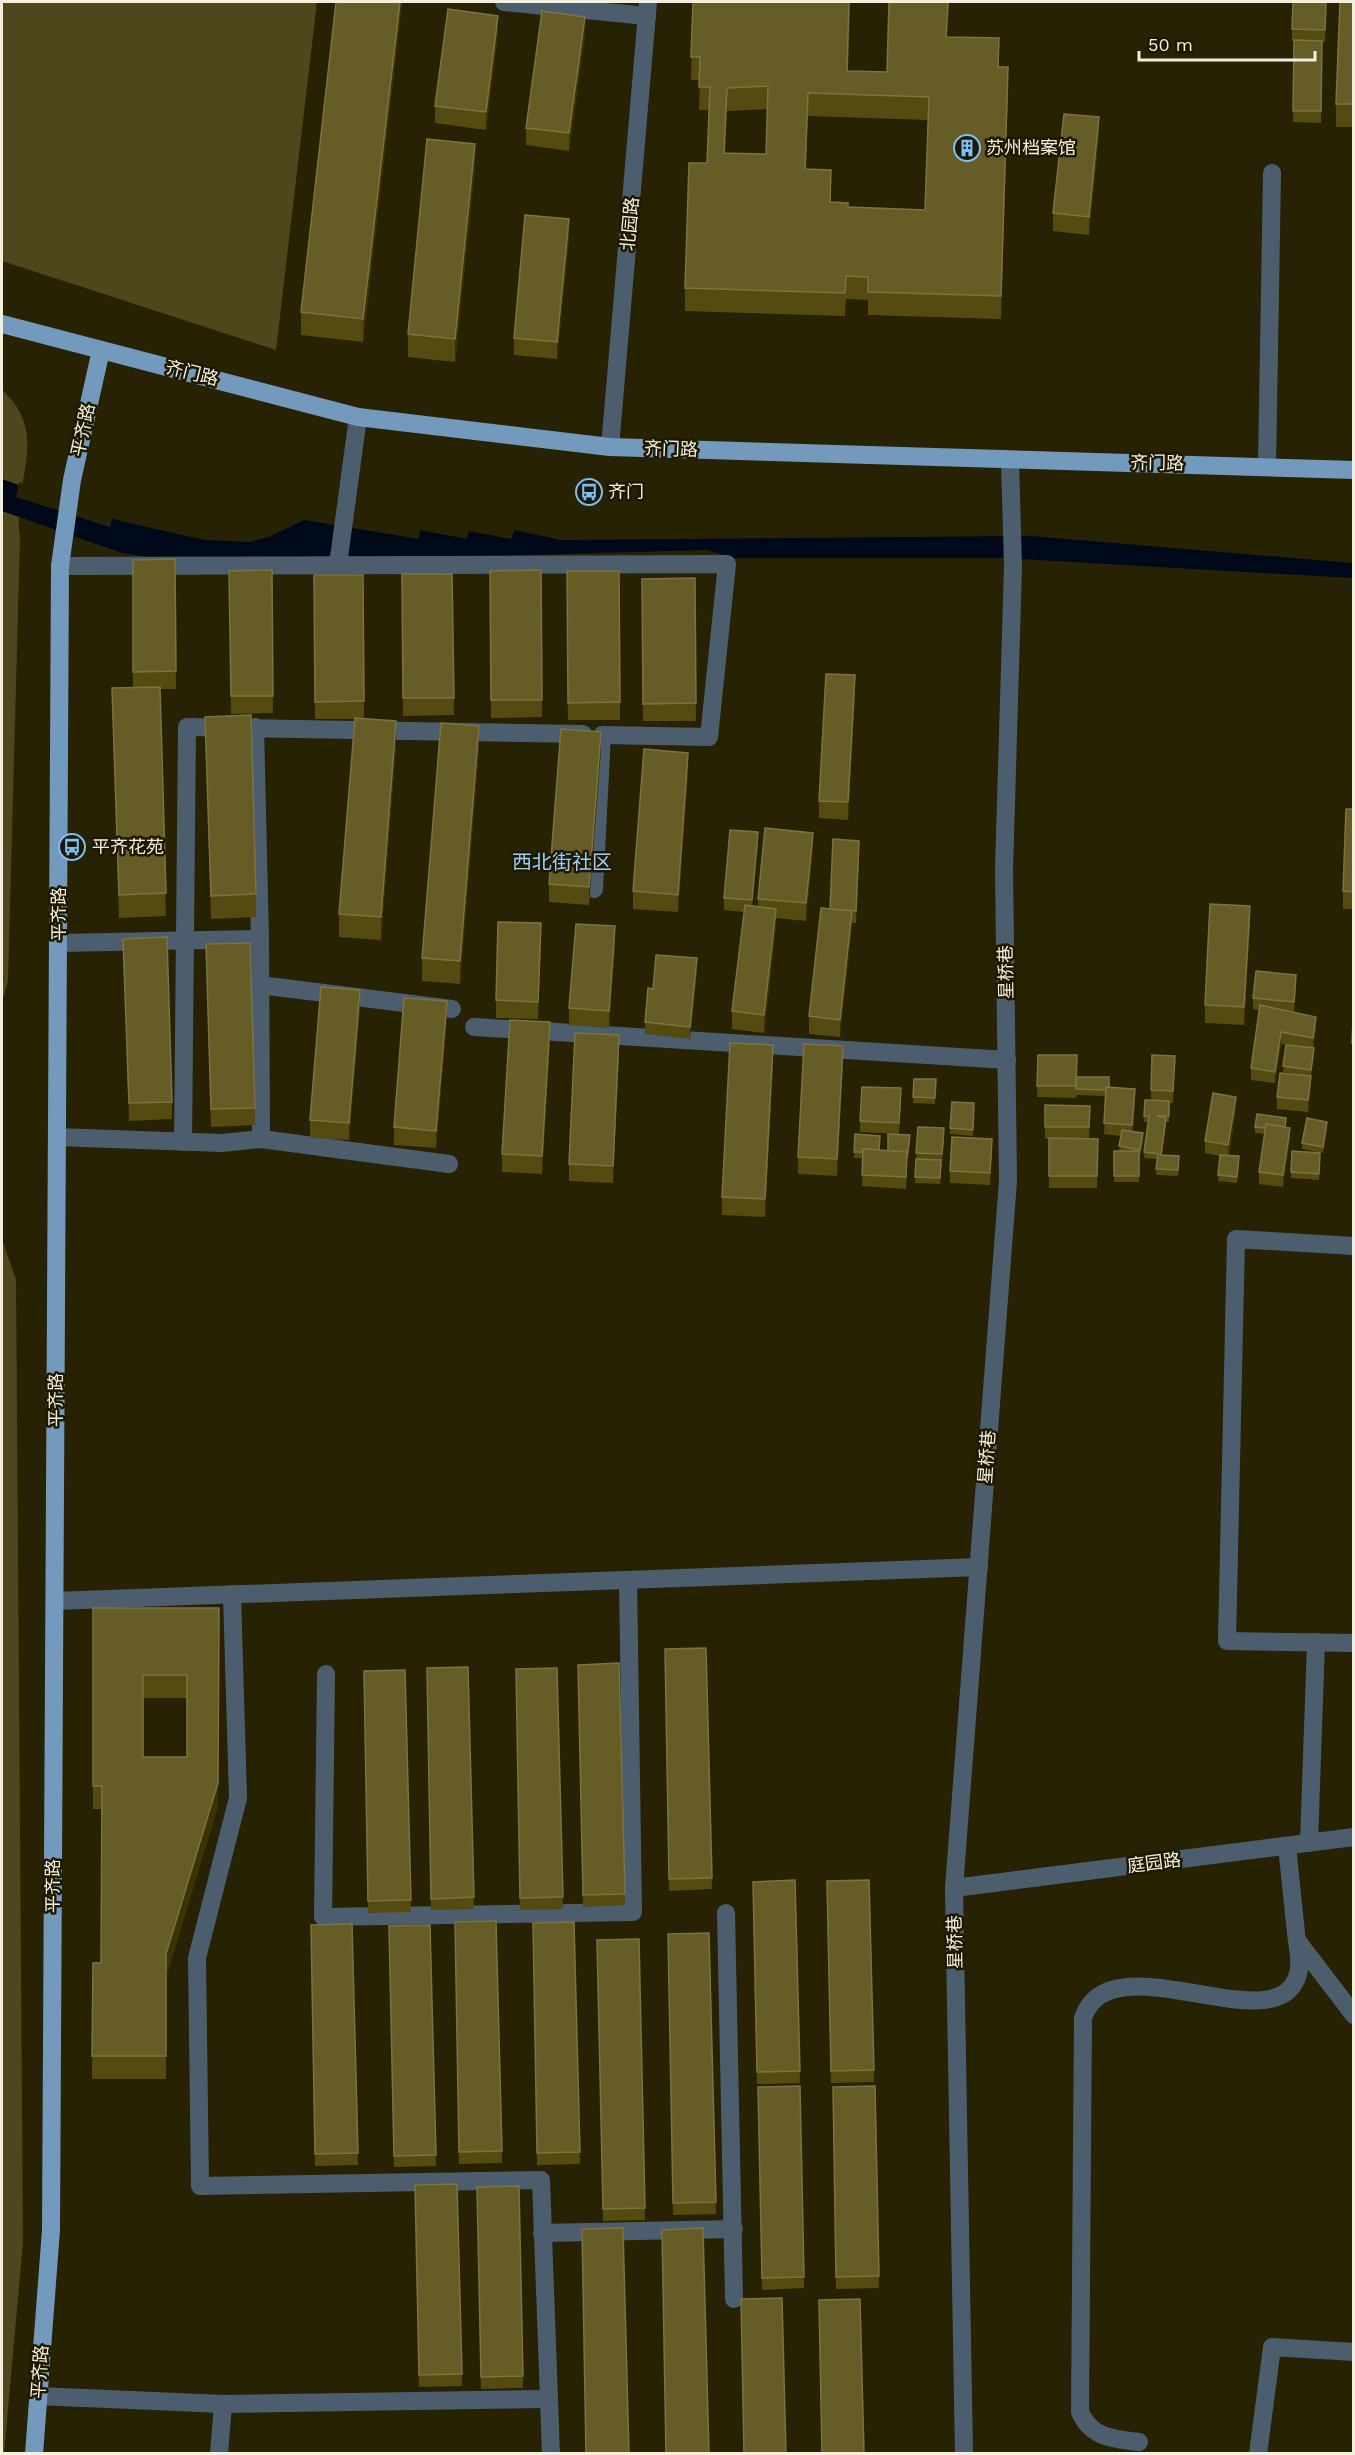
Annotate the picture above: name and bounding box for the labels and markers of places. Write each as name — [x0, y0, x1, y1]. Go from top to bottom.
building icon: 苏州档案馆 — [952, 133, 982, 163]
place label: 苏州档案馆 — [986, 137, 1076, 158]
bus stop icon: 齐门 — [574, 477, 604, 507]
place label: 齐门 — [608, 481, 644, 502]
bus stop icon: 平齐花苑 — [57, 832, 87, 862]
place label: 平齐花苑 — [92, 836, 164, 857]

